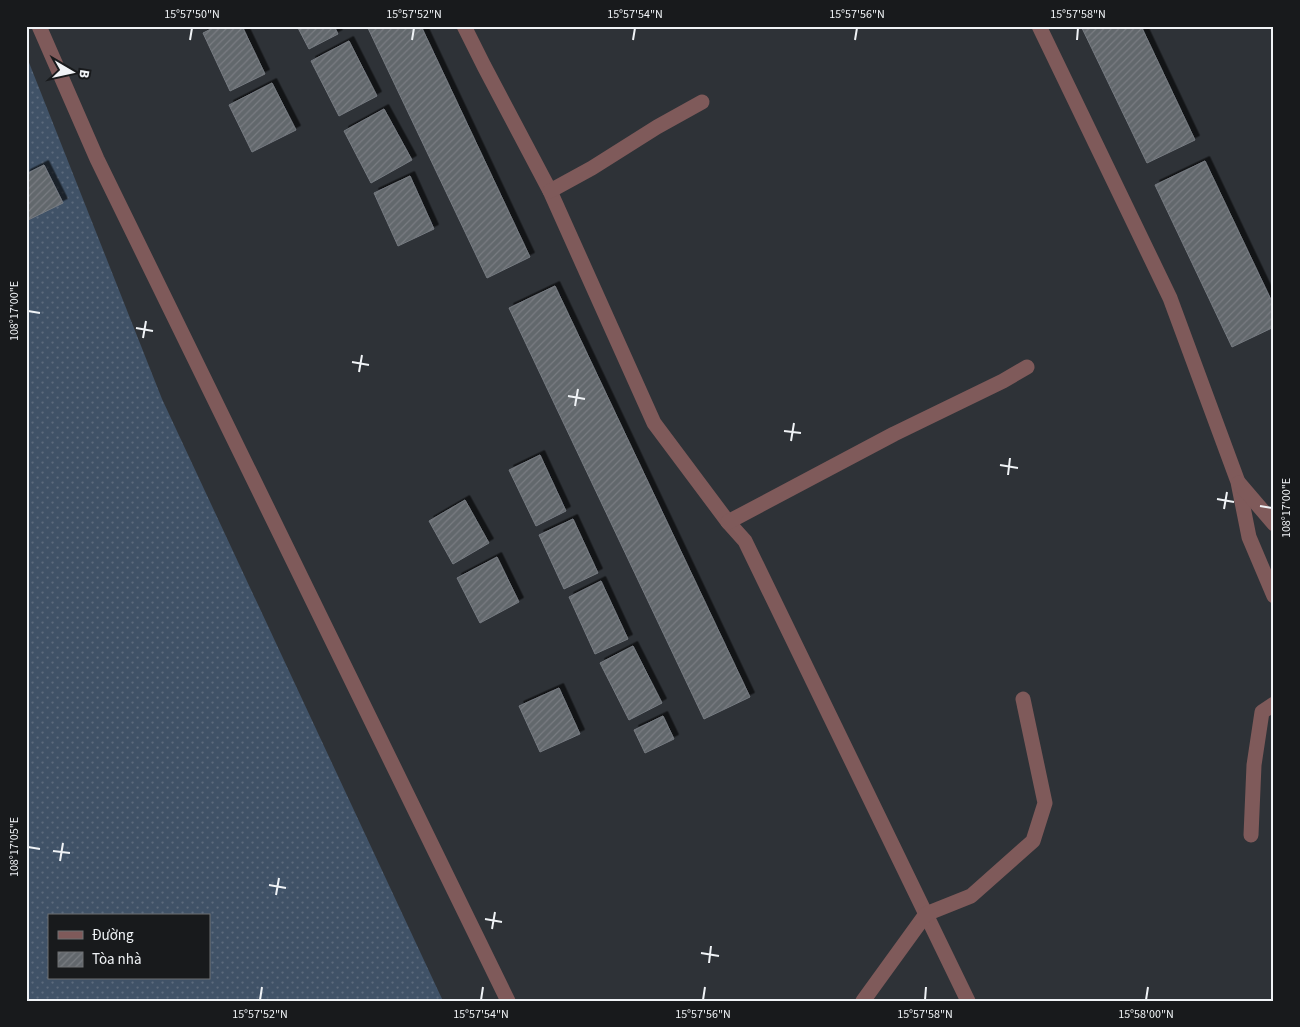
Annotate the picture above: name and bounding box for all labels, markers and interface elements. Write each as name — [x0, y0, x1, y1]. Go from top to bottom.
text: 15°57'50"N — [164, 6, 220, 23]
text: 15°57'52"N — [386, 6, 442, 23]
text: 15°57'54"N — [607, 6, 663, 23]
text: 15°57'56"N — [829, 6, 885, 23]
text: 15°57'58"N — [1050, 6, 1106, 23]
north arrow — [48, 48, 98, 98]
text: B — [73, 68, 94, 80]
text: 108°17'00"E — [6, 281, 23, 341]
text: 108°17'00"E — [1278, 478, 1295, 538]
text: 108°17'05"E — [6, 817, 23, 877]
legend — [48, 914, 210, 980]
text: Đường — [92, 925, 134, 946]
text: Tòa nhà — [92, 949, 141, 970]
text: 15°57'52"N — [232, 1006, 288, 1023]
text: 15°57'54"N — [453, 1006, 509, 1023]
text: 15°57'56"N — [675, 1006, 731, 1023]
text: 15°57'58"N — [897, 1006, 953, 1023]
text: 15°58'00"N — [1118, 1006, 1174, 1023]

